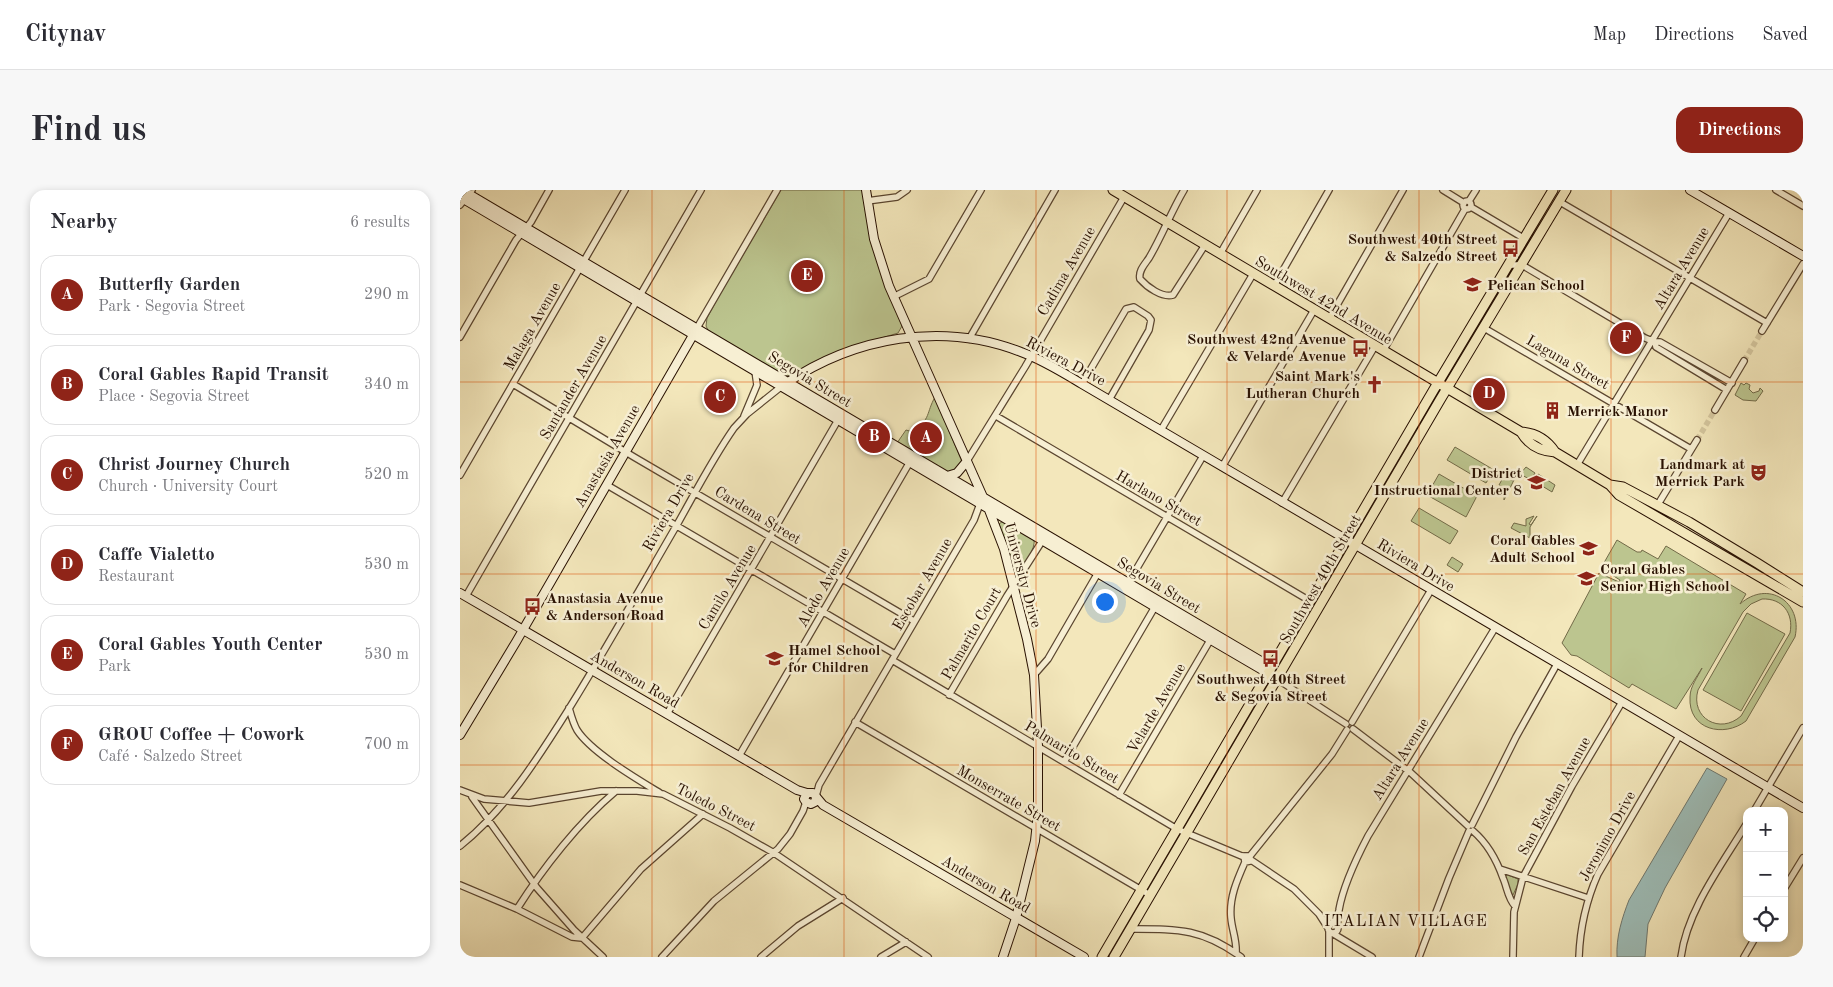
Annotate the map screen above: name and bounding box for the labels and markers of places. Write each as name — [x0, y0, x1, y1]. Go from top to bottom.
place label: Southwest 40th Street & Salzedo Street — [1348, 233, 1498, 265]
bus stop icon: Southwest 40th Street & Salzedo Street — [1501, 238, 1521, 258]
pin: E — [791, 257, 823, 295]
school or university icon: Pelican School — [1463, 275, 1483, 295]
place label: Pelican School — [1487, 279, 1585, 294]
pin: F — [1610, 319, 1642, 357]
place label: Southwest 42nd Avenue & Velarde Avenue — [1187, 333, 1346, 365]
bus stop icon: Southwest 42nd Avenue & Velarde Avenue — [1350, 338, 1370, 358]
place label: Saint Mark's Lutheran Church — [1246, 370, 1360, 402]
church icon: Saint Mark's Lutheran Church — [1364, 375, 1384, 395]
pin: D — [1473, 375, 1505, 413]
pin: C — [704, 378, 736, 416]
building icon: Merrick Manor — [1543, 401, 1563, 421]
place label: Merrick Manor — [1567, 405, 1668, 420]
pin: B — [858, 418, 890, 456]
pin: A — [910, 419, 942, 457]
place label: Landmark at Merrick Park — [1655, 458, 1746, 490]
theatre icon: Landmark at Merrick Park — [1749, 463, 1769, 483]
place label: District Instructional Center 8 — [1374, 467, 1523, 499]
school or university icon: District Instructional Center 8 — [1526, 472, 1546, 492]
place label: Coral Gables Adult School — [1489, 534, 1575, 566]
school or university icon: Coral Gables Adult School — [1579, 539, 1599, 559]
place label: Coral Gables Senior High School — [1600, 563, 1730, 595]
school or university icon: Coral Gables Senior High School — [1576, 568, 1596, 588]
place label: Anastasia Avenue & Anderson Road — [546, 592, 664, 624]
bus stop icon: Anastasia Avenue & Anderson Road — [522, 597, 542, 617]
place label: Hamel School for Children — [788, 644, 881, 676]
bus stop icon: Southwest 40th Street & Segovia Street — [1261, 648, 1281, 668]
school or university icon: Hamel School for Children — [764, 649, 784, 669]
place label: Southwest 40th Street & Segovia Street — [1196, 673, 1346, 705]

